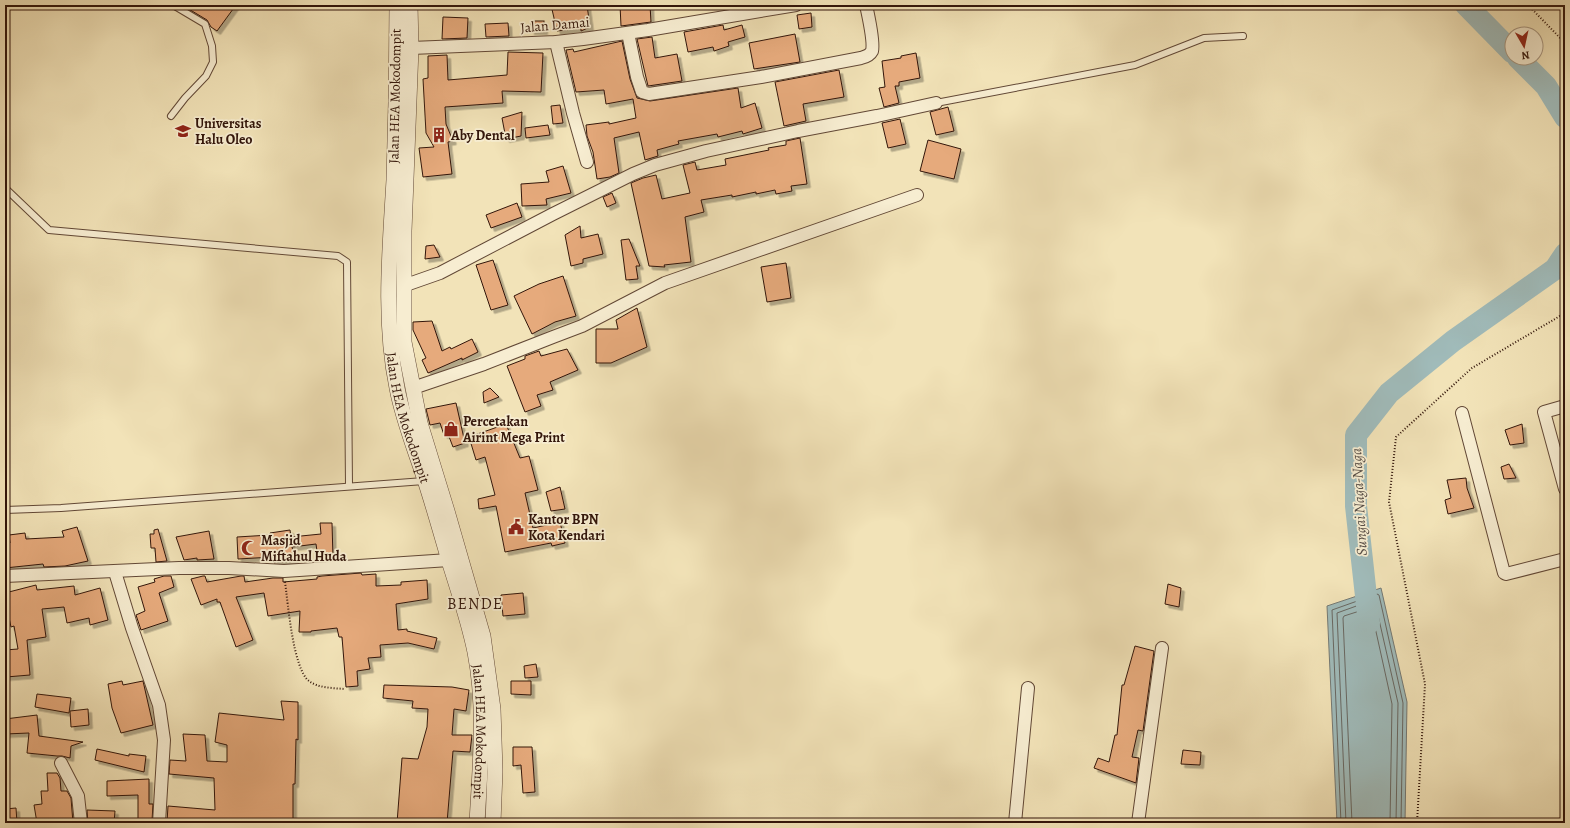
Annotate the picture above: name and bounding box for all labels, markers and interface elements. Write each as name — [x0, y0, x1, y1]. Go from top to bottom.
street label: Jalan Damai — [520, 13, 591, 37]
north arrow — [1504, 26, 1544, 66]
street label: Jalan HEA Mokodompit — [384, 28, 406, 164]
text: N — [1520, 47, 1531, 63]
place label: Universitas Halu Oleo — [195, 114, 262, 149]
school or university icon: Universitas Halu Oleo — [174, 122, 192, 140]
building icon: Aby Dental — [430, 126, 448, 144]
place label: Aby Dental — [450, 126, 515, 145]
street label: Jalan HEA Mokodompit — [382, 351, 435, 486]
place label: Percetakan Airint Mega Print — [462, 412, 565, 447]
shop icon: Percetakan Airint Mega Print — [442, 420, 460, 438]
water label: Sungai Naga-Naga — [1346, 448, 1372, 556]
place label: Kantor BPN Kota Kendari — [528, 510, 605, 545]
public building icon: Kantor BPN Kota Kendari — [507, 518, 525, 536]
place label: Masjid Miftahul Huda — [261, 531, 347, 566]
mosque icon: Masjid Miftahul Huda — [240, 539, 258, 557]
district label: BENDE — [447, 593, 503, 615]
street label: Jalan HEA Mokodompit — [468, 663, 491, 800]

